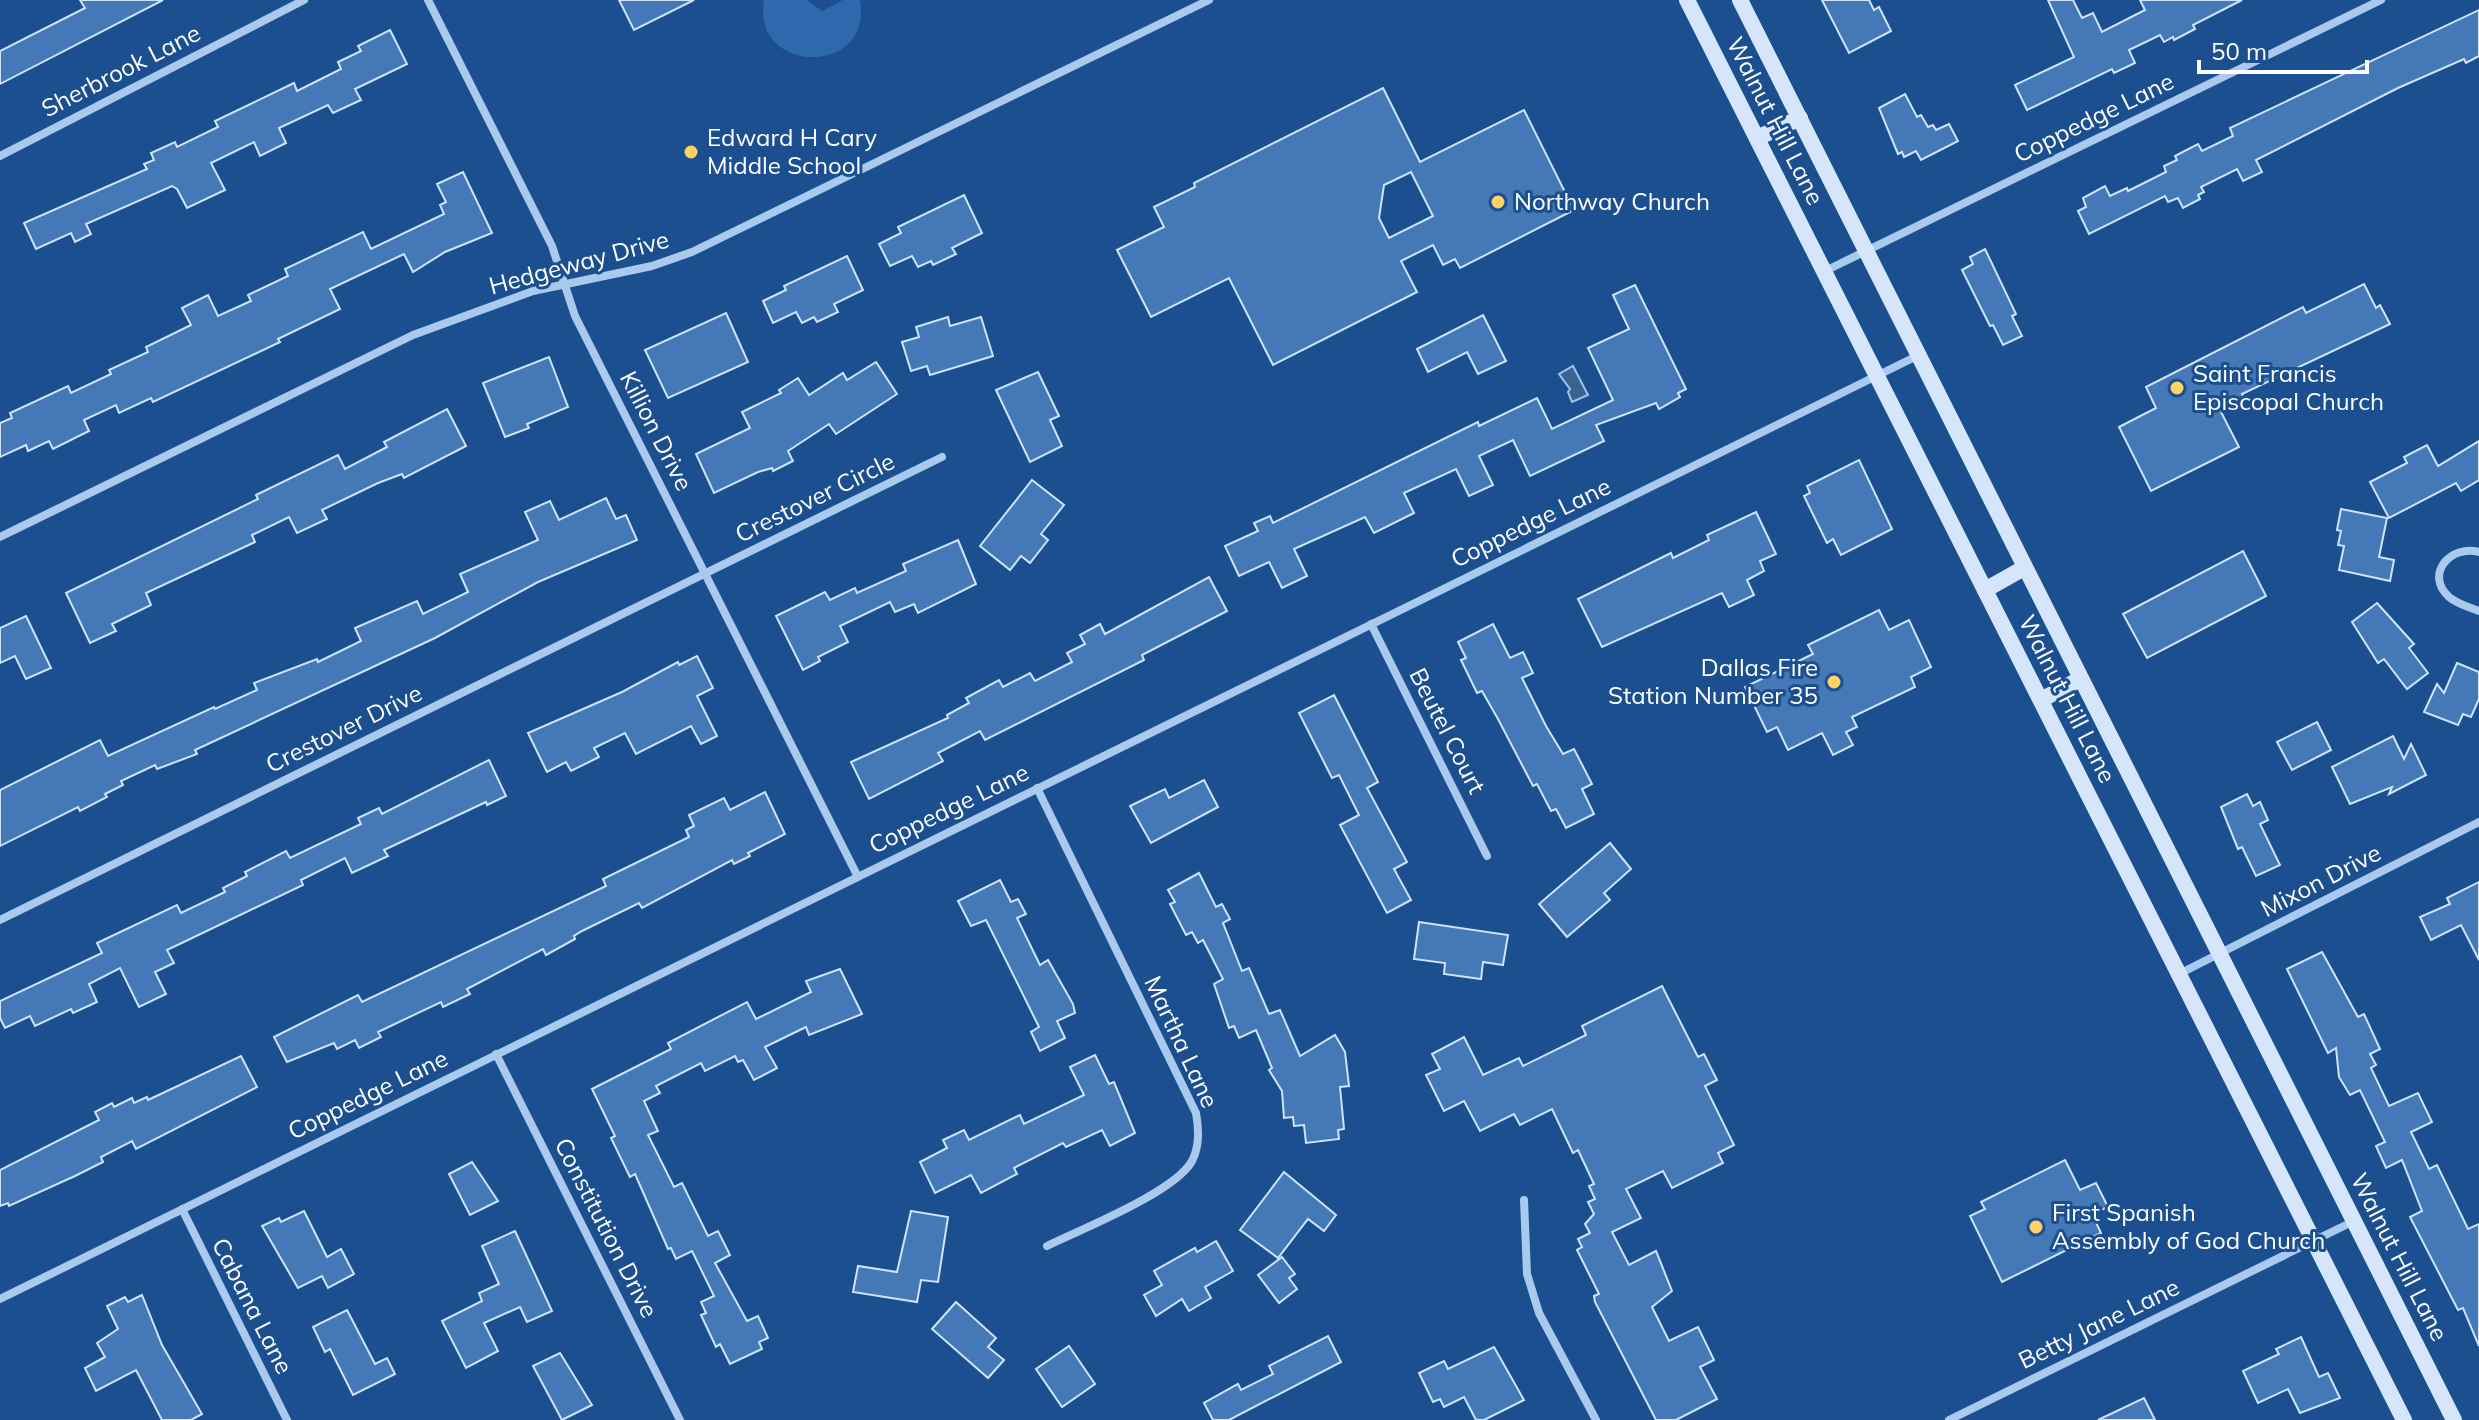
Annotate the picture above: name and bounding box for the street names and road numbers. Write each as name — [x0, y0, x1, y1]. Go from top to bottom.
street label: Sherbrook Lane — [36, 17, 205, 123]
street label: Walnut Hill Lane — [1721, 32, 1831, 210]
street label: Coppedge Lane — [2009, 65, 2178, 169]
street label: Hedgeway Drive — [485, 224, 672, 300]
street label: Killion Drive — [614, 366, 700, 495]
street label: Crestover Circle — [730, 446, 899, 549]
street label: Coppedge Lane — [1446, 470, 1615, 574]
street label: Walnut Hill Lane — [2013, 610, 2123, 788]
street label: Beutel Court — [1403, 663, 1492, 799]
street label: Crestover Drive — [260, 677, 427, 779]
street label: Coppedge Lane — [864, 756, 1033, 860]
street label: Mixon Drive — [2255, 837, 2386, 923]
street label: Martha Lane — [1138, 971, 1226, 1112]
street label: Coppedge Lane — [283, 1042, 452, 1146]
street label: Constitution Drive — [549, 1133, 665, 1322]
street label: Walnut Hill Lane — [2345, 1168, 2455, 1346]
street label: Cabana Lane — [206, 1233, 300, 1379]
street label: Betty Jane Lane — [2013, 1271, 2184, 1375]

